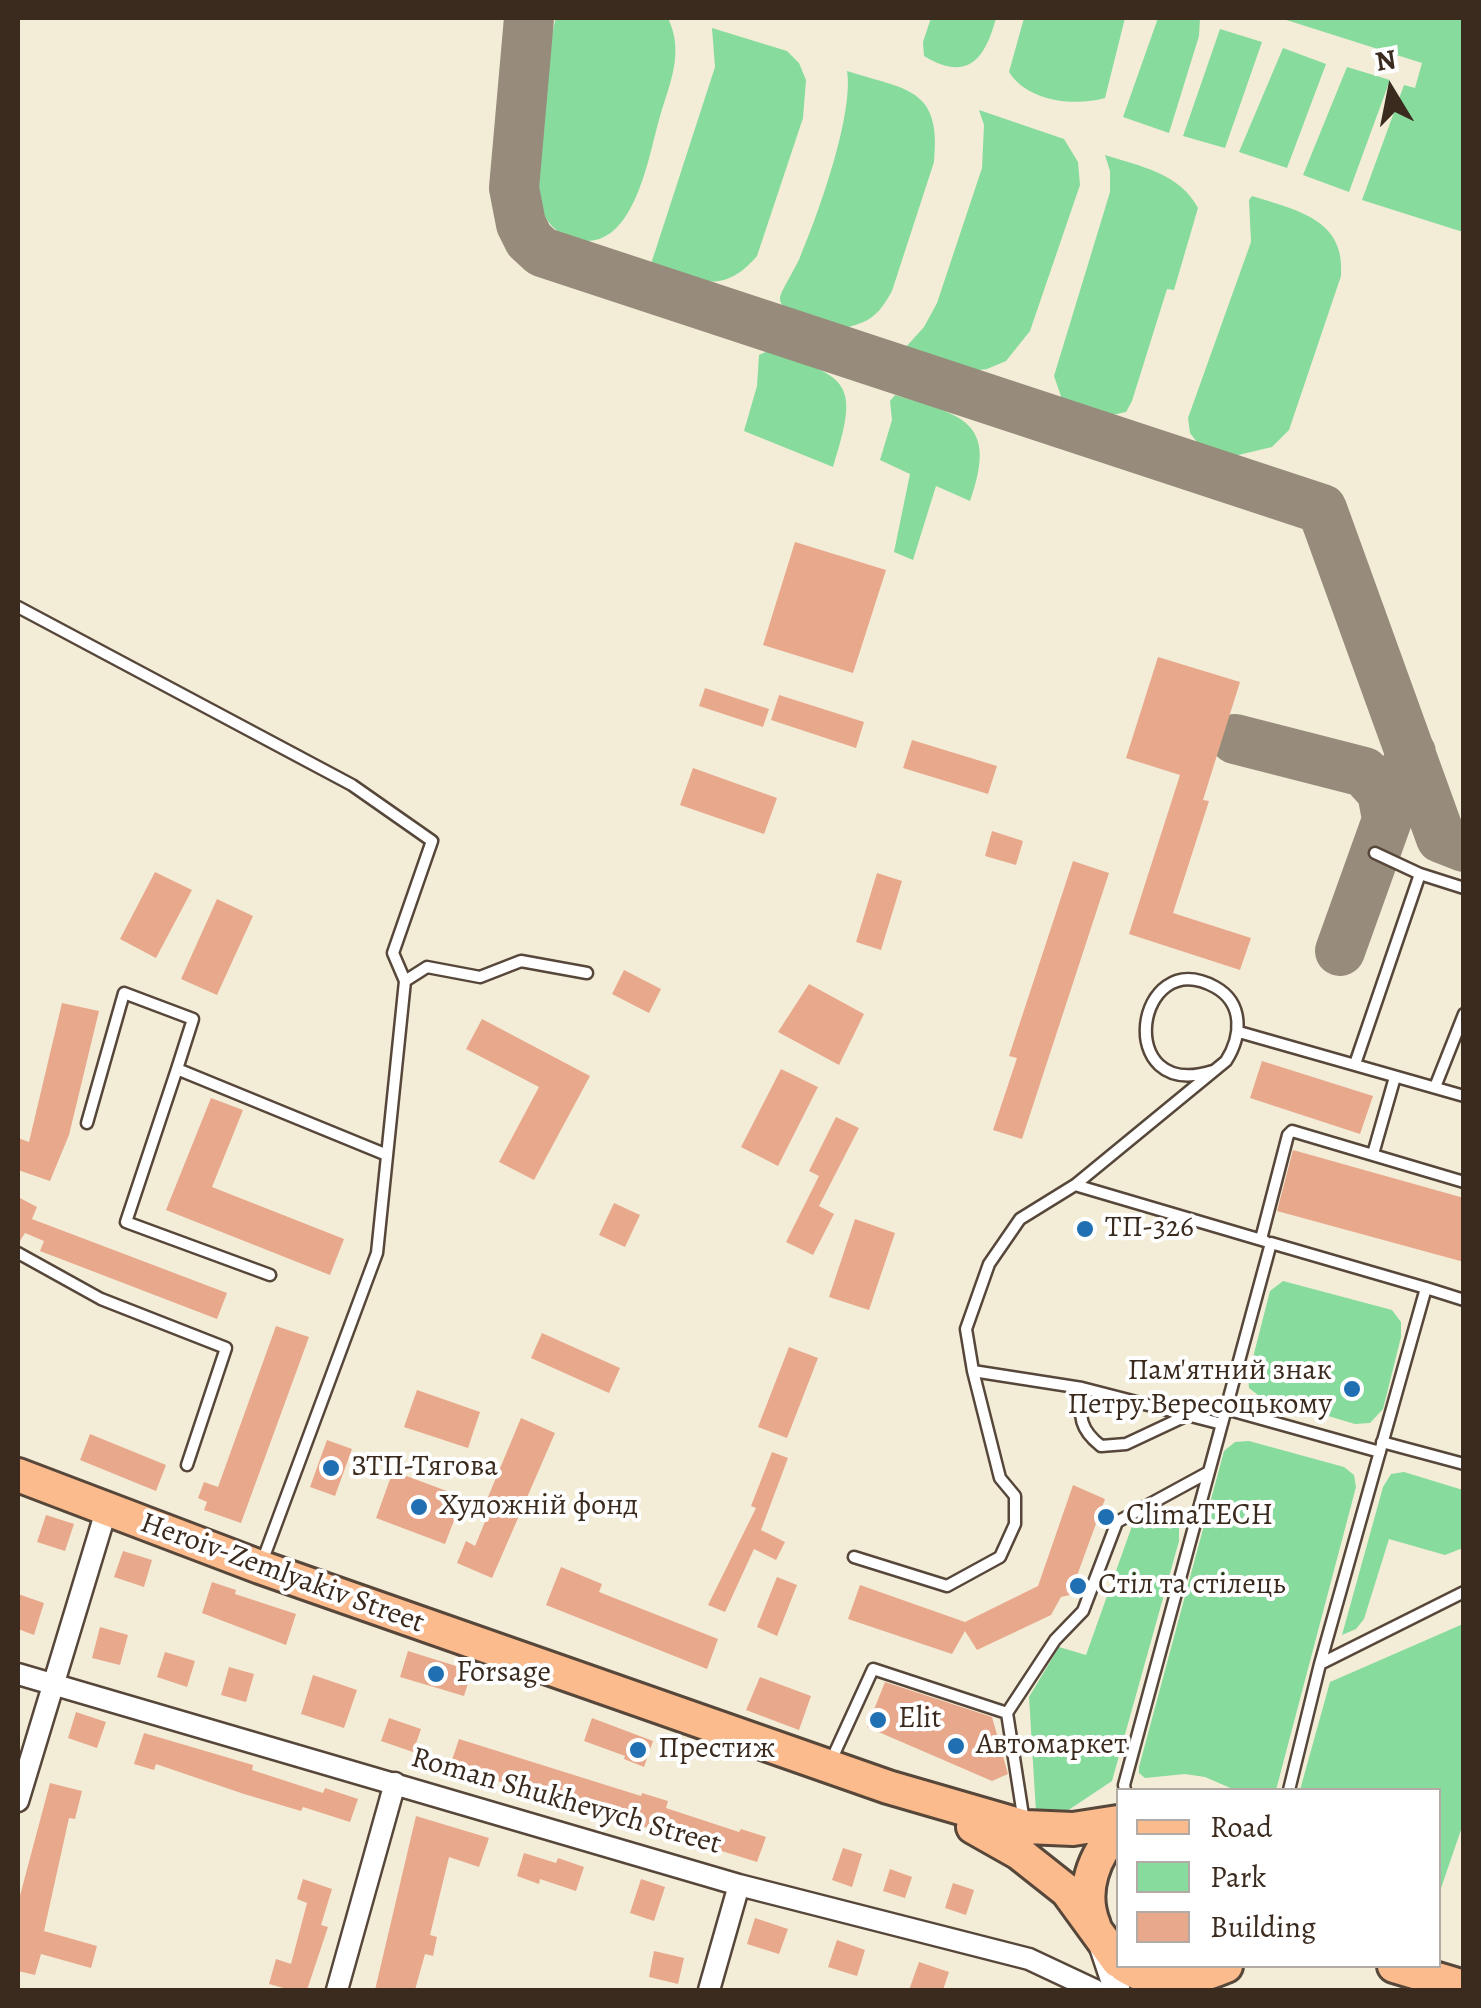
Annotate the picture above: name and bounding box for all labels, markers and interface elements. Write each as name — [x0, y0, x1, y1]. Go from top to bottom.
north arrow — [1341, 40, 1441, 140]
text: N — [1372, 40, 1399, 81]
place label: ТП-326 — [1105, 1211, 1194, 1247]
marker: ТП-326 — [1074, 1218, 1096, 1240]
place label: Пам'ятний знак Петру Вересоцькому — [1067, 1354, 1332, 1424]
marker: Пам'ятний знак Петру Вересоцькому — [1341, 1378, 1363, 1400]
place label: ЗТП-Тягова — [351, 1450, 498, 1486]
marker: ЗТП-Тягова — [320, 1457, 342, 1479]
place label: Художній фонд — [439, 1489, 638, 1525]
marker: Художній фонд — [408, 1496, 430, 1518]
place label: ClimaTECH — [1126, 1499, 1273, 1535]
street label: Heroiv-Zemlyakiv Street — [135, 1506, 429, 1642]
marker: ClimaTECH — [1095, 1506, 1117, 1528]
place label: Стіл та стілець — [1098, 1568, 1286, 1604]
marker: Стіл та стілець — [1067, 1575, 1089, 1597]
place label: Forsage — [456, 1656, 551, 1692]
marker: Forsage — [425, 1663, 447, 1685]
place label: Elit — [898, 1702, 941, 1738]
marker: Elit — [867, 1709, 889, 1731]
place label: Автомаркет — [976, 1728, 1127, 1764]
place label: Престиж — [658, 1732, 775, 1768]
marker: Автомаркет — [945, 1735, 967, 1757]
marker: Престиж — [627, 1739, 649, 1761]
street label: Roman Shukhevych Street — [407, 1741, 725, 1863]
legend — [1116, 1788, 1441, 1968]
text: Road — [1210, 1807, 1272, 1847]
text: Park — [1210, 1857, 1266, 1897]
text: Building — [1210, 1907, 1316, 1947]

